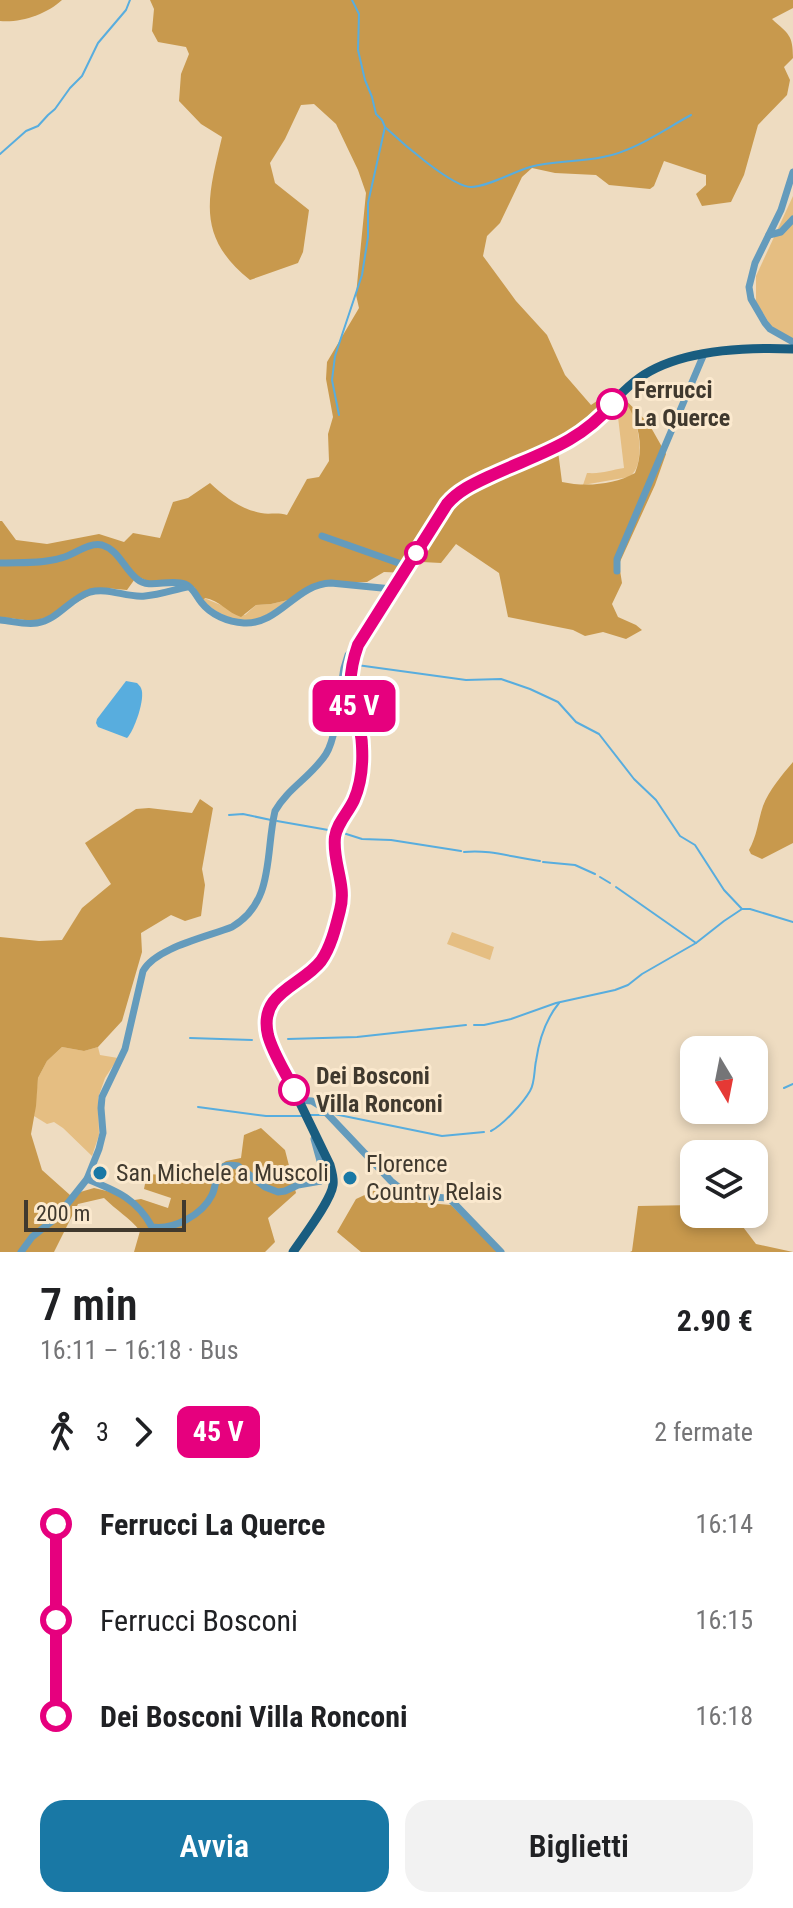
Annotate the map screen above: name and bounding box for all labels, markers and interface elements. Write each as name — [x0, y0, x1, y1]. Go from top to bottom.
place label: Ferrucci La Querce — [634, 376, 730, 432]
marker: Ferrucci La Querce — [597, 389, 627, 419]
unlabelled marker — [405, 542, 427, 564]
line badge: 45 V — [298, 680, 410, 732]
text: 45 V — [329, 689, 379, 722]
north arrow — [680, 1036, 768, 1124]
map controls — [680, 1036, 768, 1228]
place label: Dei Bosconi Villa Ronconi — [316, 1062, 443, 1118]
marker: Dei Bosconi Villa Ronconi — [279, 1075, 309, 1105]
button: layers — [680, 1140, 768, 1228]
place label: Florence Country Relais — [366, 1150, 502, 1206]
place label: San Michele a Muscoli — [116, 1159, 329, 1187]
marker: San Michele a Muscoli — [91, 1164, 109, 1182]
marker: Florence Country Relais — [341, 1169, 359, 1187]
scale bar — [24, 1196, 186, 1232]
text: 200 m — [36, 1201, 90, 1226]
text: 7 min — [40, 1279, 137, 1331]
text: 2.90 € — [677, 1303, 753, 1338]
text: 16:11 – 16:18 · Bus — [40, 1335, 239, 1365]
icon: walk — [40, 1410, 84, 1454]
icon: forward — [121, 1410, 165, 1454]
text: 45 V — [193, 1415, 244, 1448]
text: 3 — [96, 1417, 109, 1447]
text: 2 fermate — [654, 1417, 753, 1447]
text: Ferrucci La Querce — [100, 1507, 325, 1542]
text: 16:14 — [696, 1509, 753, 1539]
text: Ferrucci Bosconi — [100, 1603, 298, 1638]
text: 16:15 — [696, 1605, 753, 1635]
text: Dei Bosconi Villa Ronconi — [100, 1699, 408, 1734]
text: 16:18 — [696, 1701, 753, 1731]
button: Avvia — [40, 1800, 389, 1892]
button: Biglietti — [405, 1800, 753, 1892]

